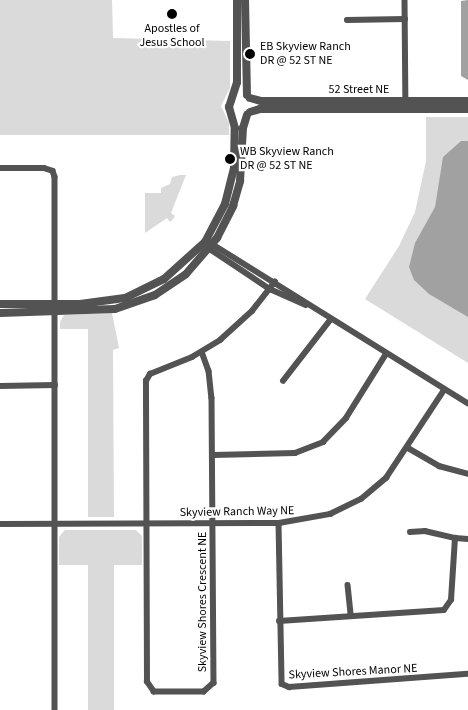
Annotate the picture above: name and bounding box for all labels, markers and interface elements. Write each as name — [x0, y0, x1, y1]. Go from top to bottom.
marker: Apostles of Jesus School — [166, 8, 178, 20]
place label: Apostles of Jesus School — [139, 22, 205, 50]
place label: EB Skyview Ranch DR @ 52 ST NE — [260, 40, 351, 68]
marker: EB Skyview Ranch DR @ 52 ST NE — [244, 48, 256, 60]
street label: 52 Street NE — [329, 83, 389, 97]
place label: WB Skyview Ranch DR @ 52 ST NE — [240, 145, 334, 173]
marker: WB Skyview Ranch DR @ 52 ST NE — [224, 153, 236, 165]
street label: Skyview Ranch Way NE — [180, 504, 294, 520]
street label: Skyview Shores Crescent NE — [196, 532, 210, 672]
street label: Skyview Shores Manor NE — [288, 661, 418, 683]

